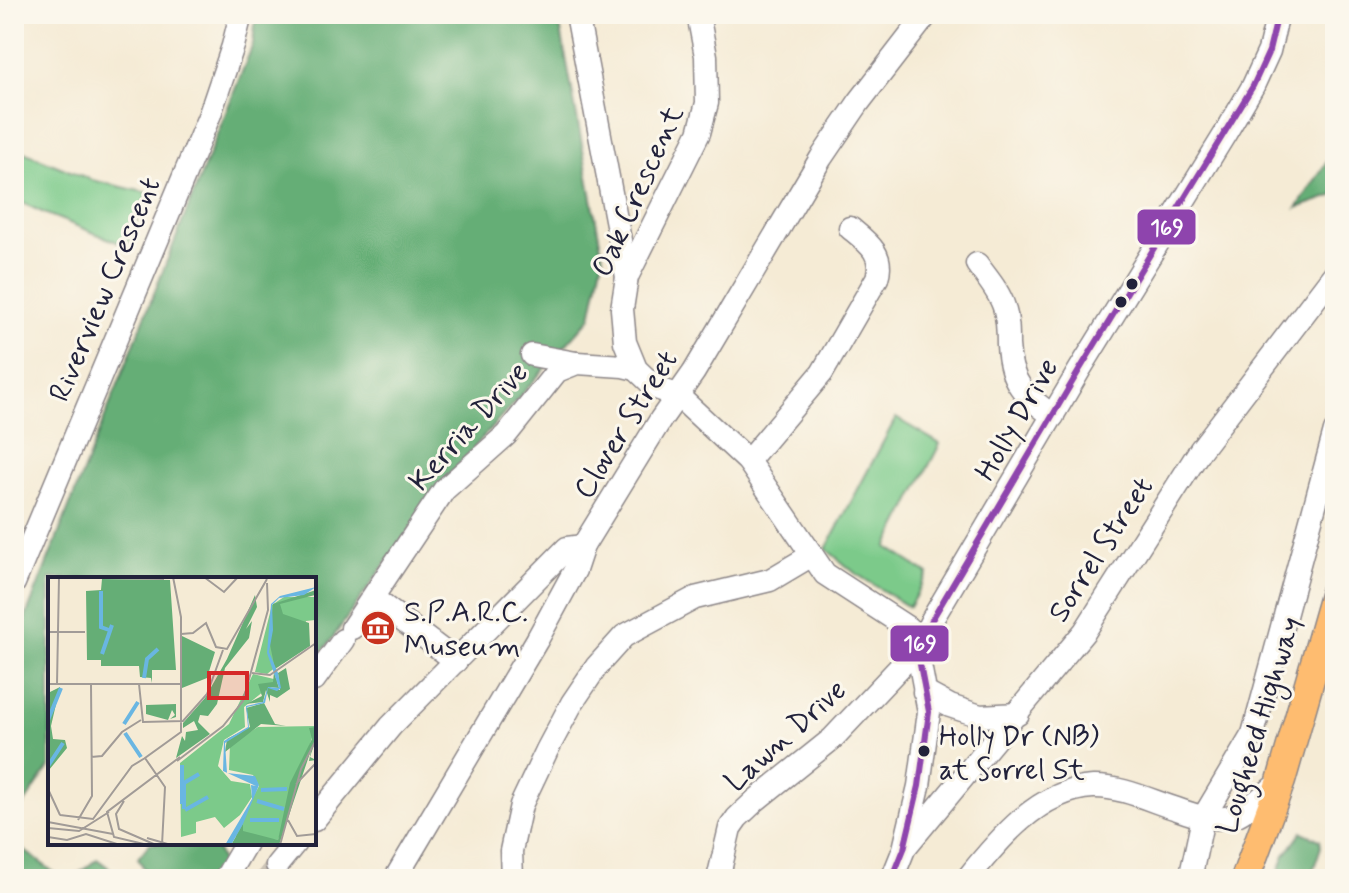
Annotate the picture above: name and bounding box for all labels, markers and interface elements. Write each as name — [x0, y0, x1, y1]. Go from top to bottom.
street label: Oak Crescent — [583, 100, 694, 283]
street label: Riverview Crescent — [40, 171, 170, 408]
line badge: 169 — [1136, 208, 1197, 246]
text: 169 — [1150, 215, 1184, 243]
unlabelled marker — [1124, 276, 1140, 292]
unlabelled marker — [1113, 294, 1129, 310]
street label: Clover Street — [565, 343, 687, 506]
street label: Holly Drive — [967, 351, 1068, 488]
street label: Kerria Drive — [401, 354, 538, 500]
street label: Sorrel Street — [1040, 470, 1163, 630]
inset map — [48, 577, 316, 845]
place label: S.P.A.R.C. Museum — [404, 593, 528, 666]
museum icon: S.P.A.R.C. Museum — [359, 609, 397, 647]
street label: Lougheed Highway — [1208, 612, 1314, 840]
line badge: 169 — [889, 624, 950, 663]
text: 169 — [903, 631, 937, 659]
street label: Lawn Drive — [717, 671, 855, 801]
place label: Holly Dr (NB) at Sorrel St — [939, 719, 1099, 790]
marker: Holly Dr (NB) at Sorrel St — [916, 743, 932, 759]

